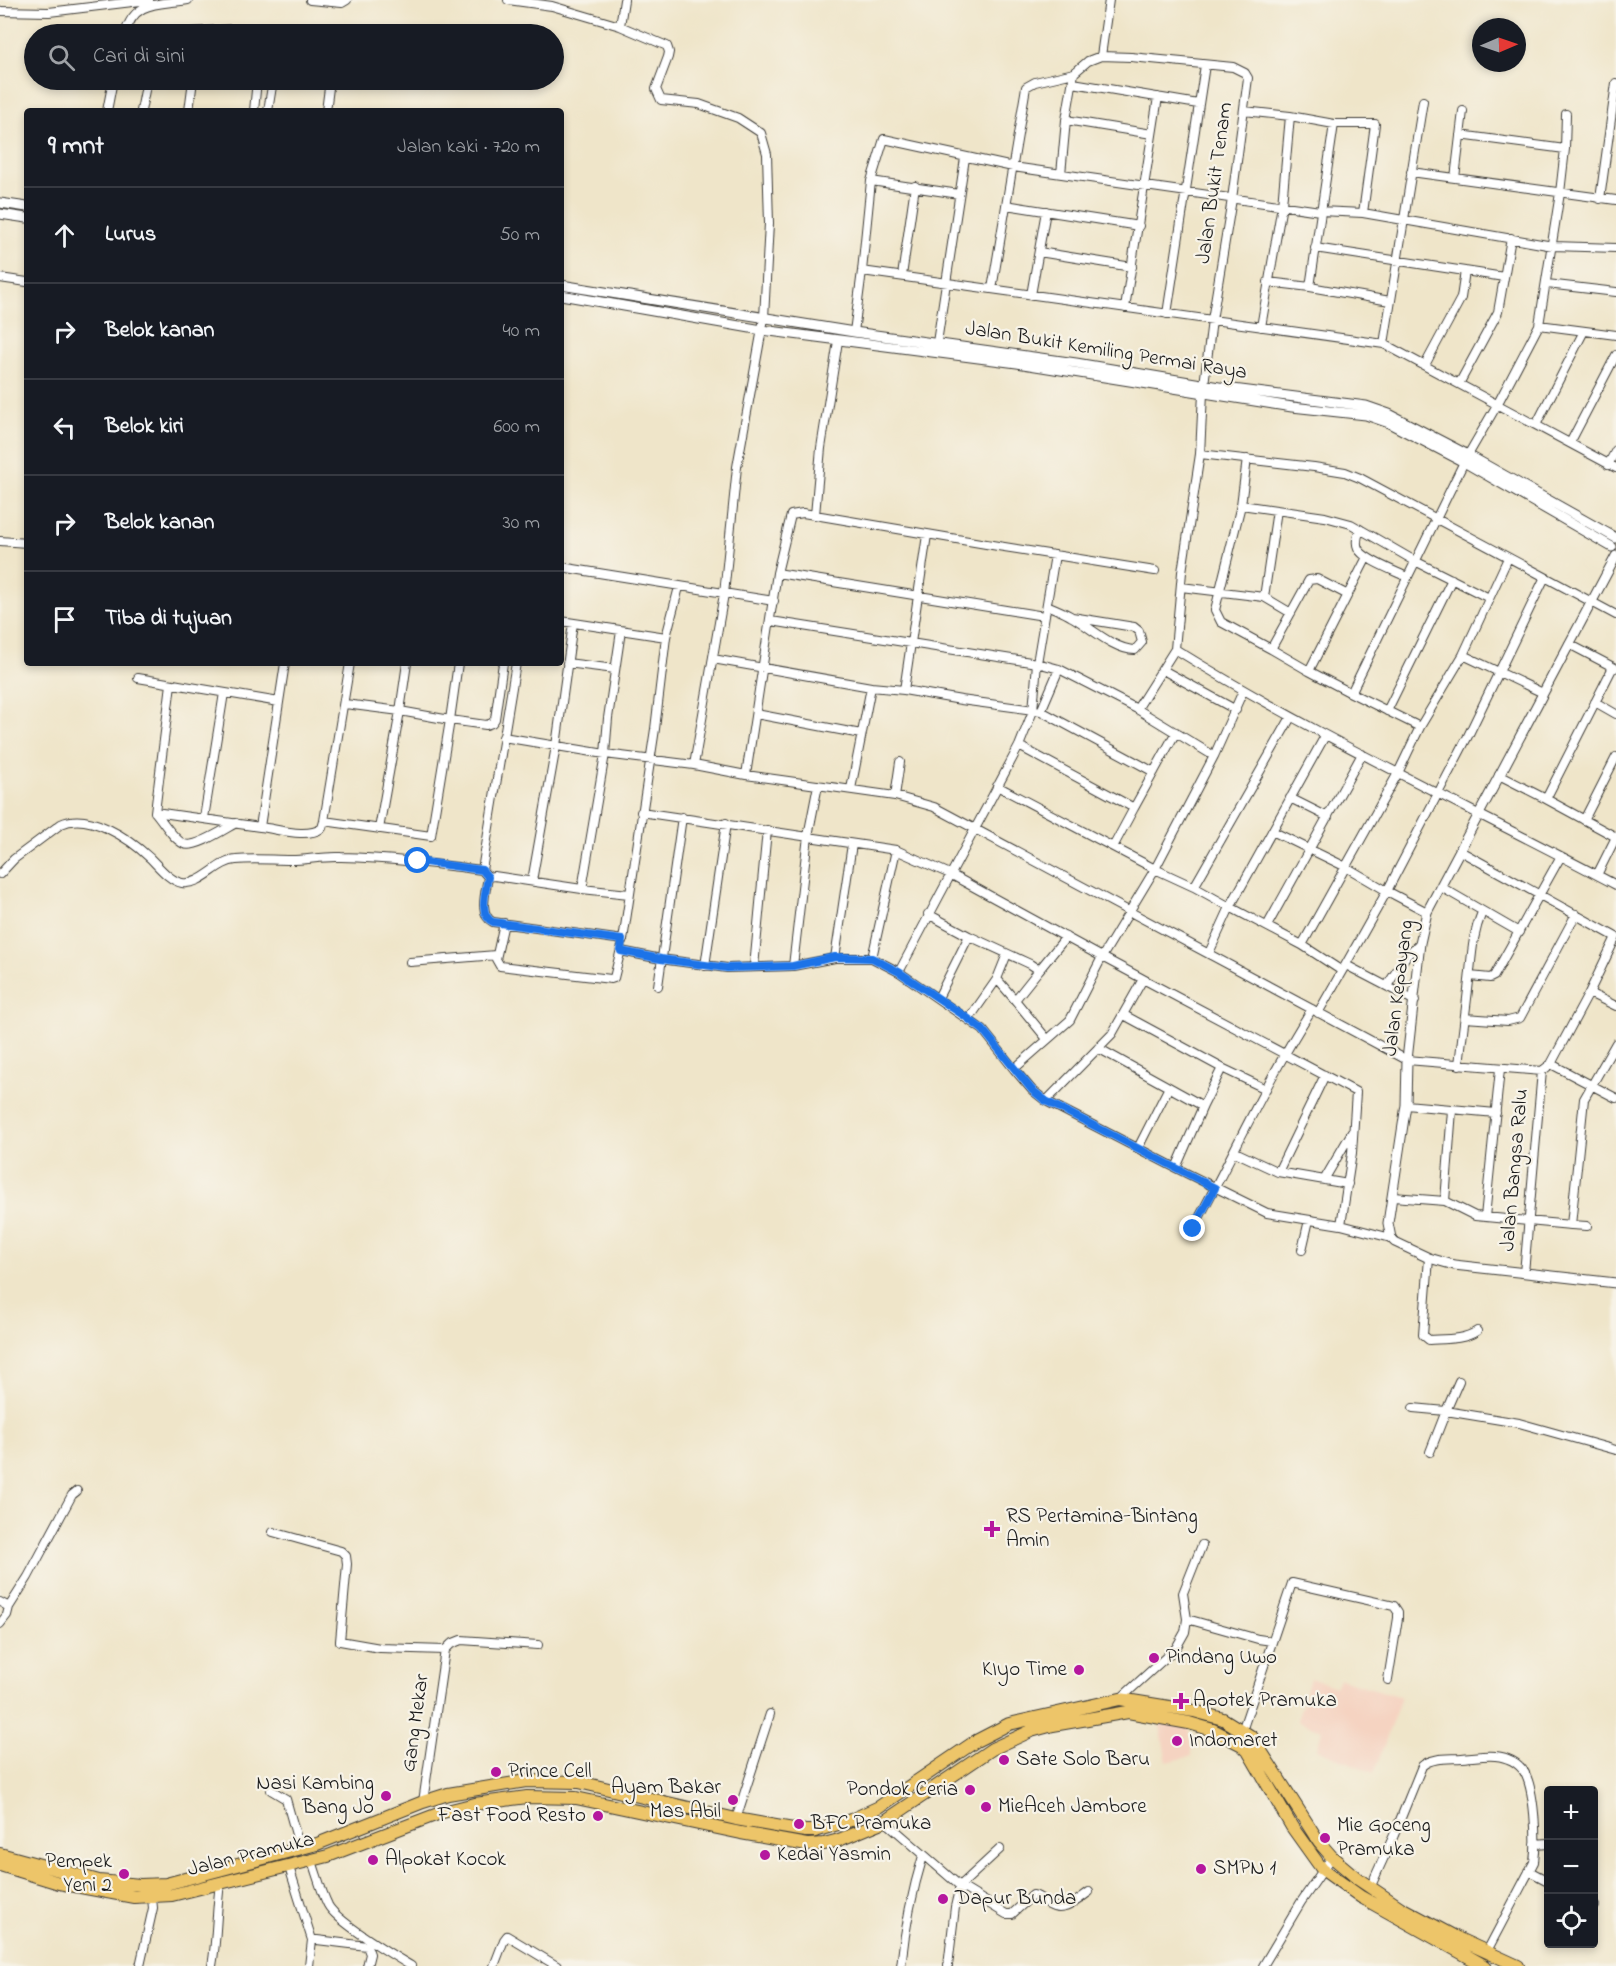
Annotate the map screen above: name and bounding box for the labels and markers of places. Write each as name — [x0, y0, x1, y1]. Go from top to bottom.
place label: RS Pertamina-Bintang Amin — [1006, 1502, 1198, 1556]
marker: RS Pertamina-Bintang Amin — [983, 1520, 1001, 1538]
place label: Pindang Uwo — [1166, 1643, 1277, 1675]
marker: Pindang Uwo — [1147, 1651, 1161, 1665]
place label: KIyo Time — [982, 1655, 1068, 1687]
marker: KIyo Time — [1072, 1663, 1086, 1677]
place label: Apotek Pramuka — [1193, 1686, 1337, 1716]
marker: Apotek Pramuka — [1174, 1694, 1188, 1708]
place label: Indomaret — [1189, 1726, 1278, 1756]
marker: Indomaret — [1170, 1734, 1184, 1748]
place label: Sate Solo Baru — [1016, 1745, 1150, 1775]
marker: Sate Solo Baru — [997, 1753, 1011, 1767]
place label: Prince Cell — [508, 1757, 592, 1787]
marker: Prince Cell — [489, 1765, 503, 1779]
place label: Nasi Kambing Bang Jo — [256, 1769, 374, 1825]
place label: Ayam Bakar Mas Abil — [611, 1773, 721, 1827]
place label: Pondok Ceria — [847, 1775, 958, 1805]
marker: Pondok Ceria — [963, 1783, 977, 1797]
marker: Nasi Kambing Bang Jo — [379, 1789, 393, 1803]
place label: MieAceh Jambore — [998, 1792, 1147, 1822]
marker: Ayam Bakar Mas Abil — [726, 1793, 740, 1807]
marker: MieAceh Jambore — [979, 1800, 993, 1814]
place label: Fast Food Resto — [437, 1801, 586, 1831]
marker: Fast Food Resto — [591, 1809, 605, 1823]
place label: BFC Pramuka — [810, 1809, 931, 1839]
place label: Mie Goceng Pramuka — [1337, 1811, 1431, 1865]
marker: BFC Pramuka — [792, 1817, 806, 1831]
marker: Mie Goceng Pramuka — [1318, 1831, 1332, 1845]
place label: Kedai Yasmin — [777, 1840, 891, 1870]
place label: Alpokat Kocok — [385, 1845, 507, 1875]
place label: Pempek Yeni 2 — [45, 1847, 113, 1901]
marker: Kedai Yasmin — [758, 1848, 772, 1862]
marker: Alpokat Kocok — [366, 1853, 380, 1867]
place label: SMPN 1 — [1213, 1854, 1277, 1884]
marker: SMPN 1 — [1194, 1862, 1208, 1876]
marker: Pempek Yeni 2 — [117, 1867, 131, 1881]
place label: Dapur Bunda — [954, 1884, 1076, 1914]
marker: Dapur Bunda — [936, 1892, 950, 1906]

